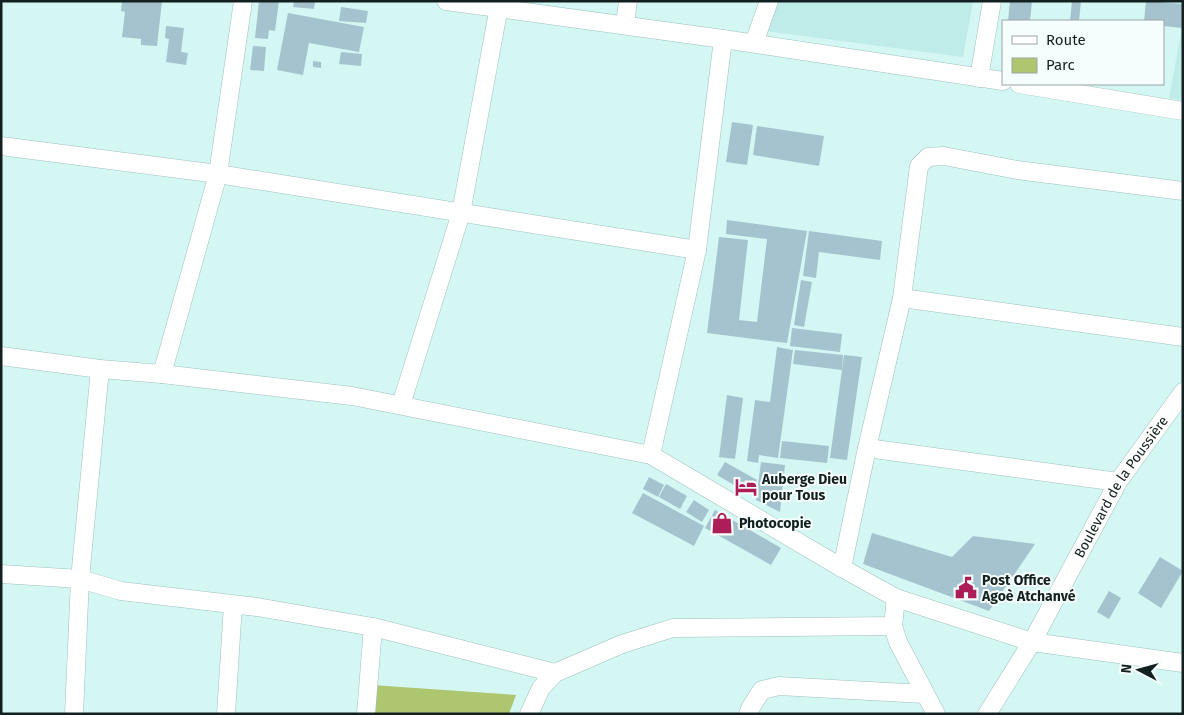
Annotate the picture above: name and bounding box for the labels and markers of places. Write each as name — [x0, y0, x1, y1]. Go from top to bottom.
place label: Auberge Dieu pour Tous — [761, 471, 847, 504]
hotel icon: Auberge Dieu pour Tous — [733, 474, 759, 500]
shop icon: Photocopie — [709, 510, 735, 536]
place label: Photocopie — [739, 515, 812, 532]
place label: Post Office Agoè Atchanvé — [981, 572, 1076, 605]
public building icon: Post Office Agoè Atchanvé — [953, 575, 979, 601]

